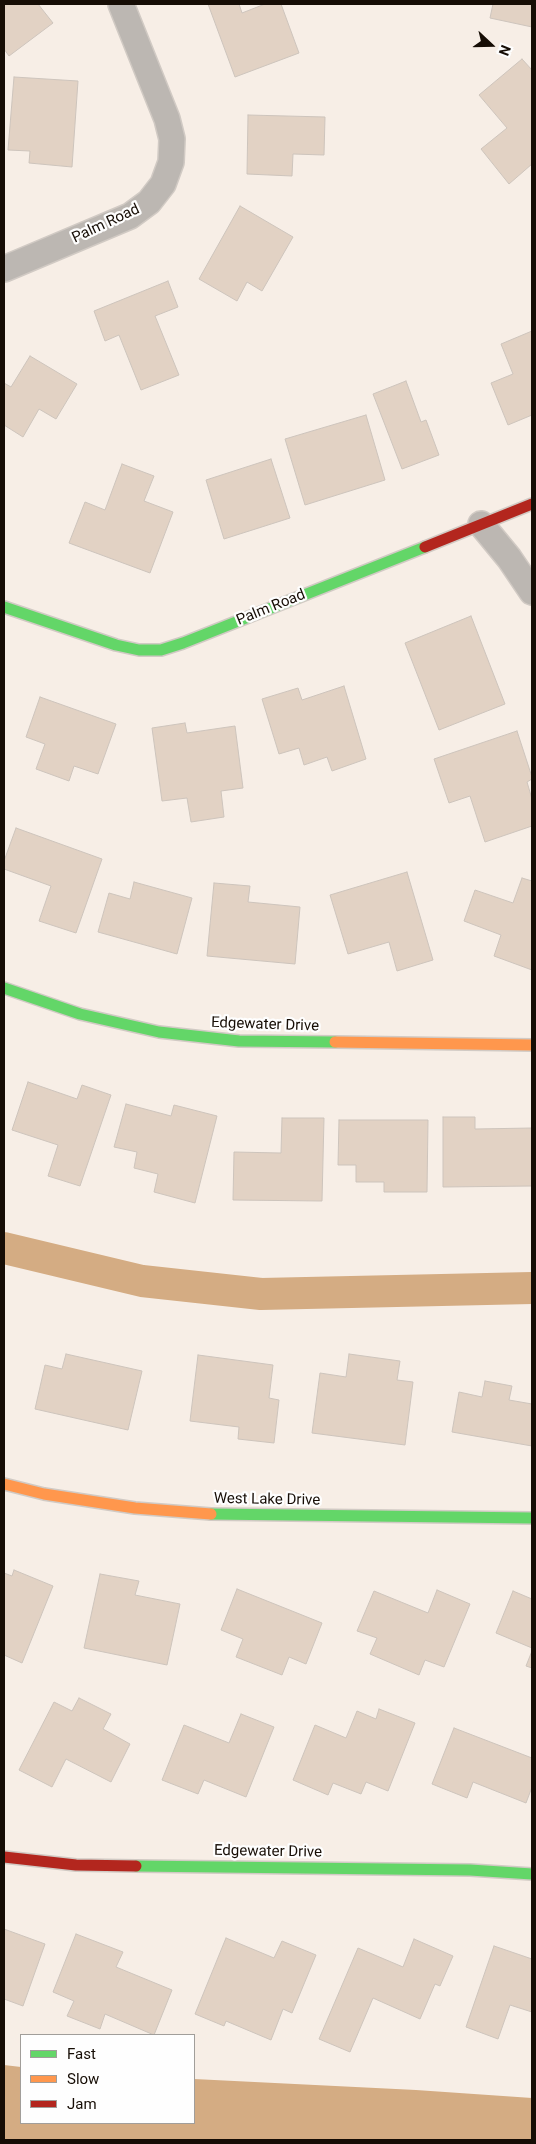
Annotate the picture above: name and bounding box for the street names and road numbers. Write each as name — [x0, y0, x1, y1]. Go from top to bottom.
street label: Palm Road — [69, 201, 143, 247]
street label: Palm Road — [234, 586, 308, 630]
street label: Edgewater Drive — [211, 1014, 319, 1036]
street label: West Lake Drive — [214, 1490, 320, 1510]
street label: Edgewater Drive — [214, 1842, 322, 1862]

